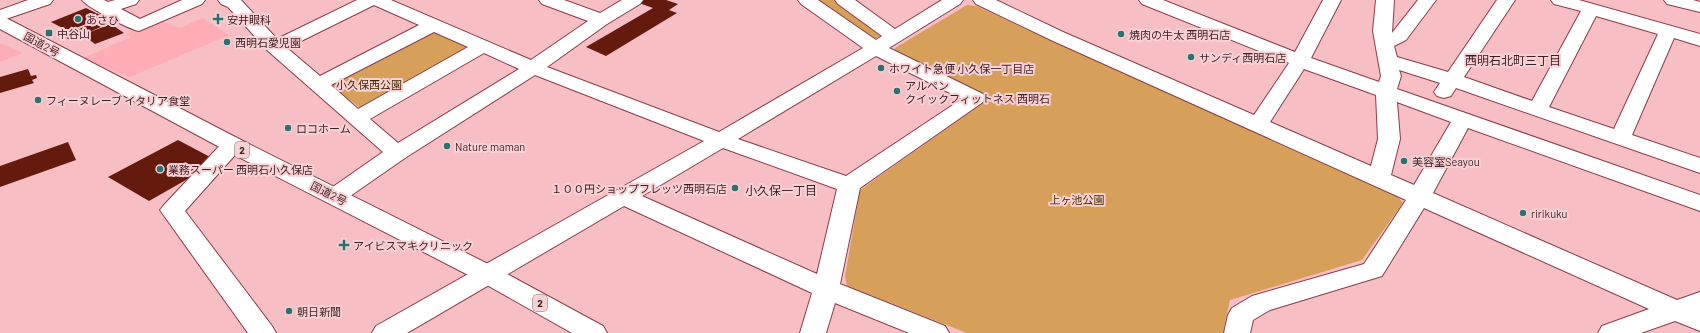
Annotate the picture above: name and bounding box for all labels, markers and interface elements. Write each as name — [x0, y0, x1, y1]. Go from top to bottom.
place label: あさひ — [86, 13, 119, 26]
marker: 安井眼科 — [212, 13, 224, 25]
place label: 安井眼科 — [227, 13, 271, 26]
marker: あさひ — [73, 14, 83, 24]
place label: 中谷山 — [57, 27, 90, 40]
marker: 中谷山 — [44, 28, 54, 38]
place label: 焼肉の牛太 西明石店 — [1129, 28, 1230, 41]
street label: 国道2号 — [22, 29, 62, 59]
marker: 焼肉の牛太 西明石店 — [1116, 29, 1126, 39]
place label: 西明石愛児園 — [235, 36, 301, 49]
marker: 西明石愛児園 — [222, 37, 232, 47]
place label: サンディ西明石店 — [1199, 51, 1286, 64]
marker: サンディ西明石店 — [1186, 52, 1196, 62]
district label: 西明石北町三丁目 — [1465, 53, 1561, 67]
place label: ホワイト急便 小久保一丁目店 — [889, 62, 1034, 75]
marker: ホワイト急便 小久保一丁目店 — [876, 63, 886, 73]
park label: 小久保西公園 — [336, 78, 402, 91]
place label: アルペン クイックフィットネス 西明石 — [905, 79, 1050, 105]
marker: アルペン クイックフィットネス 西明石 — [892, 86, 902, 96]
place label: フィーヌレーブ イタリア食堂 — [46, 94, 190, 107]
marker: フィーヌレーブ イタリア食堂 — [33, 95, 43, 105]
place label: ロコホーム — [296, 122, 351, 135]
marker: ロコホーム — [283, 123, 293, 133]
place label: Nature maman — [455, 140, 525, 153]
marker: Nature maman — [442, 141, 452, 151]
road number: 2 — [235, 142, 249, 158]
place label: 美容室Seayou — [1412, 155, 1480, 168]
marker: 美容室Seayou — [1399, 156, 1409, 166]
place label: 業務スーパー 西明石小久保店 — [168, 163, 313, 176]
marker: 業務スーパー 西明石小久保店 — [155, 164, 165, 174]
street label: 国道2号 — [309, 178, 349, 208]
place label: １００円ショップフレッツ西明石店 — [551, 182, 727, 195]
marker: １００円ショップフレッツ西明石店 — [730, 183, 740, 193]
district label: 小久保一丁目 — [745, 183, 817, 197]
park label: 上ヶ池公園 — [1050, 193, 1105, 206]
place label: ririkuku — [1531, 207, 1568, 220]
marker: ririkuku — [1518, 208, 1528, 218]
marker: アイビスマキクリニック — [338, 239, 350, 251]
place label: アイビスマキクリニック — [353, 239, 473, 252]
road number: 2 — [533, 295, 547, 311]
place label: 朝日新聞 — [297, 305, 341, 318]
marker: 朝日新聞 — [284, 306, 294, 316]

